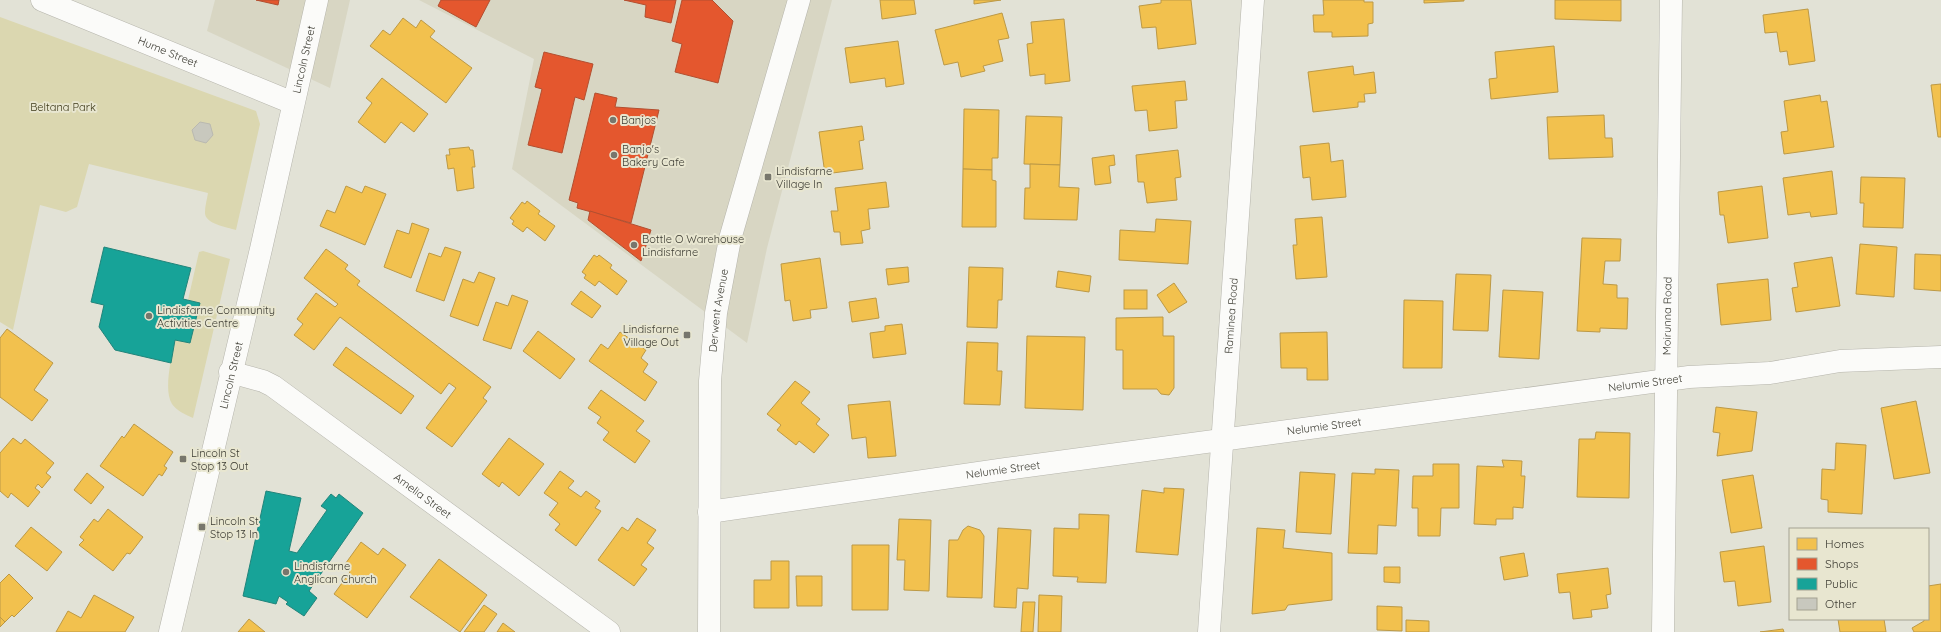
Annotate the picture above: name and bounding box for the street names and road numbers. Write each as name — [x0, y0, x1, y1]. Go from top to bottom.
street label: Lincoln Street — [289, 24, 318, 95]
street label: Hume Street — [136, 33, 200, 70]
street label: Derwent Avenue — [706, 268, 731, 353]
street label: Raminea Road — [1221, 277, 1241, 354]
street label: Moirunna Road — [1660, 277, 1674, 355]
street label: Lincoln Street — [216, 340, 246, 410]
street label: Nelumie Street — [1607, 371, 1683, 395]
street label: Nelumie Street — [1286, 414, 1362, 438]
street label: Nelumie Street — [965, 457, 1041, 482]
street label: Amelia Street — [391, 470, 455, 522]

